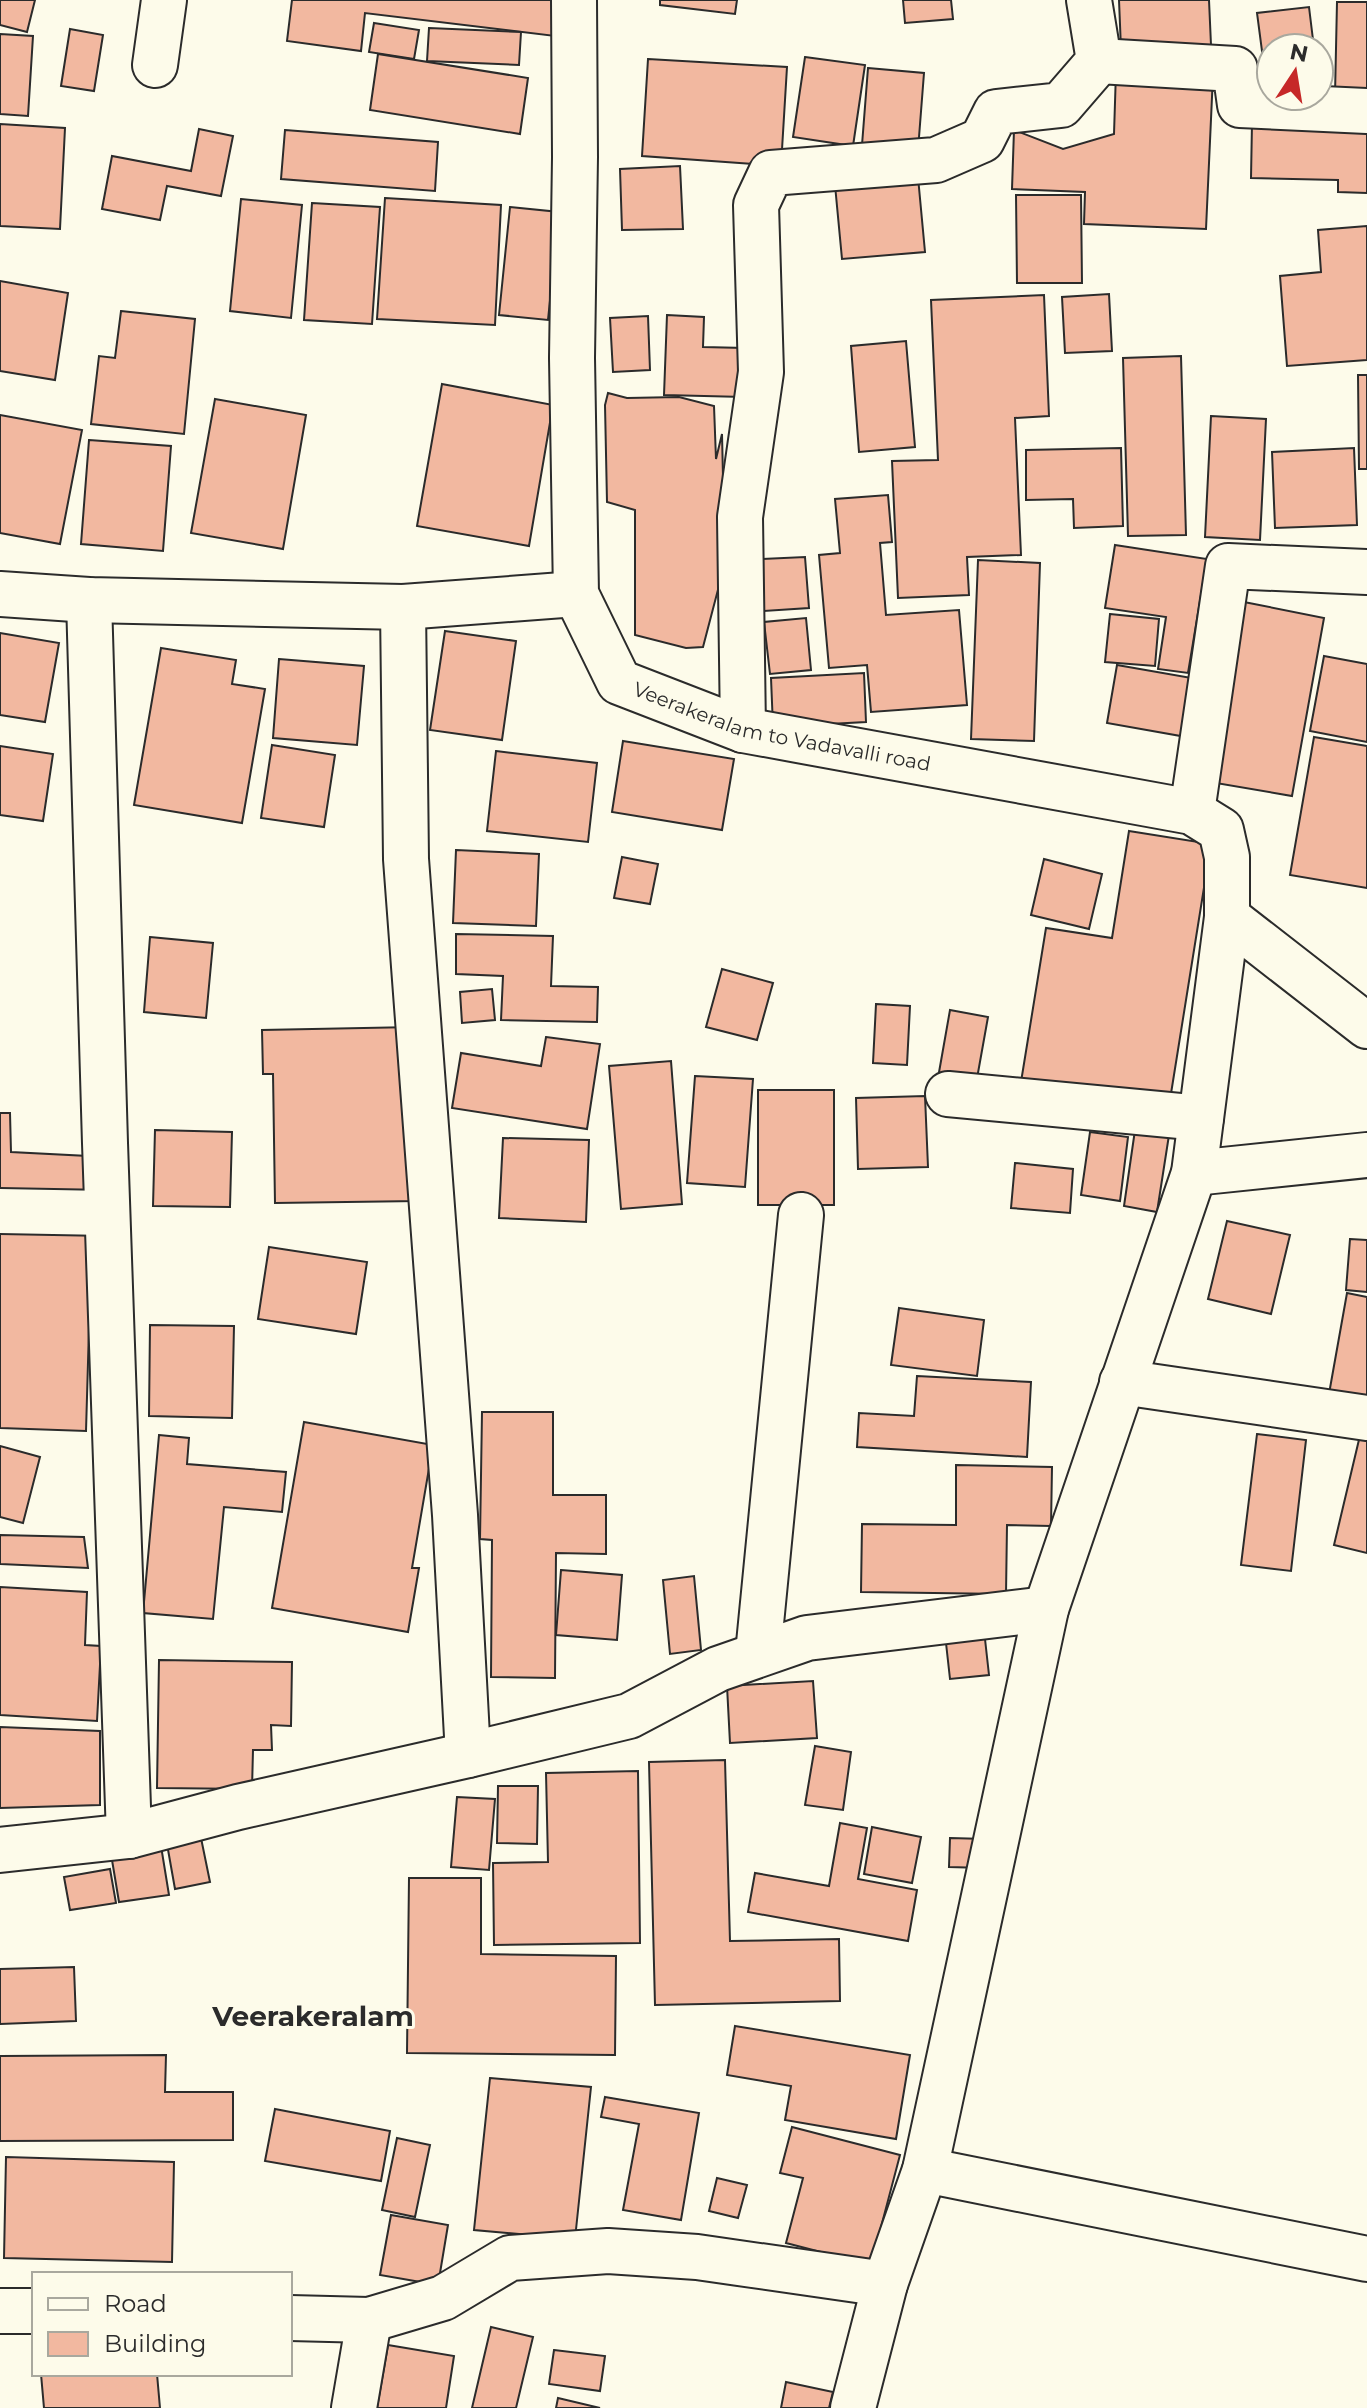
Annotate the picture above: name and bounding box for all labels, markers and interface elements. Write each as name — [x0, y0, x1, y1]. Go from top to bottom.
north arrow — [1255, 32, 1335, 112]
text: N — [1288, 38, 1311, 68]
street label: Veerakeralam to Vadavalli road — [630, 677, 933, 776]
district label: Veerakeralam — [211, 1999, 414, 2033]
legend — [32, 2272, 292, 2376]
text: Road — [104, 2289, 167, 2318]
text: Building — [104, 2329, 207, 2358]

